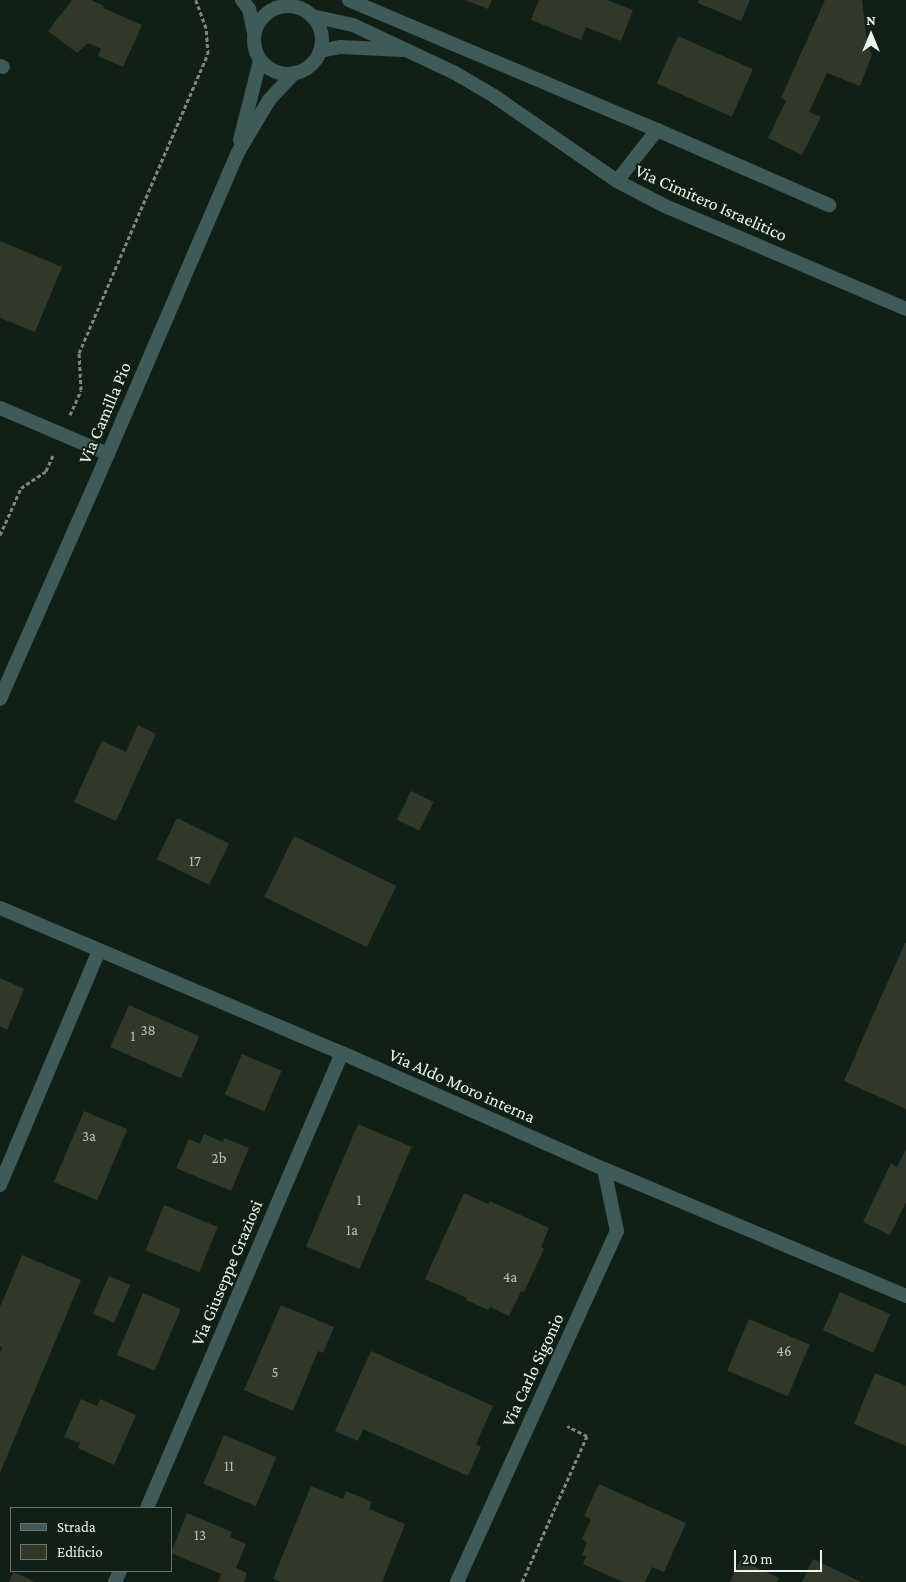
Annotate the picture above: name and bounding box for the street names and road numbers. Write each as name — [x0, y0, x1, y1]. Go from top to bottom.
street label: Via Cimitero Israelitico — [632, 160, 790, 246]
street label: Via Camilla Pio — [74, 359, 136, 467]
street label: Via Aldo Moro interna — [386, 1044, 538, 1128]
street label: Via Giuseppe Graziosi — [187, 1197, 267, 1349]
street label: Via Carlo Sigonio — [497, 1310, 569, 1430]

